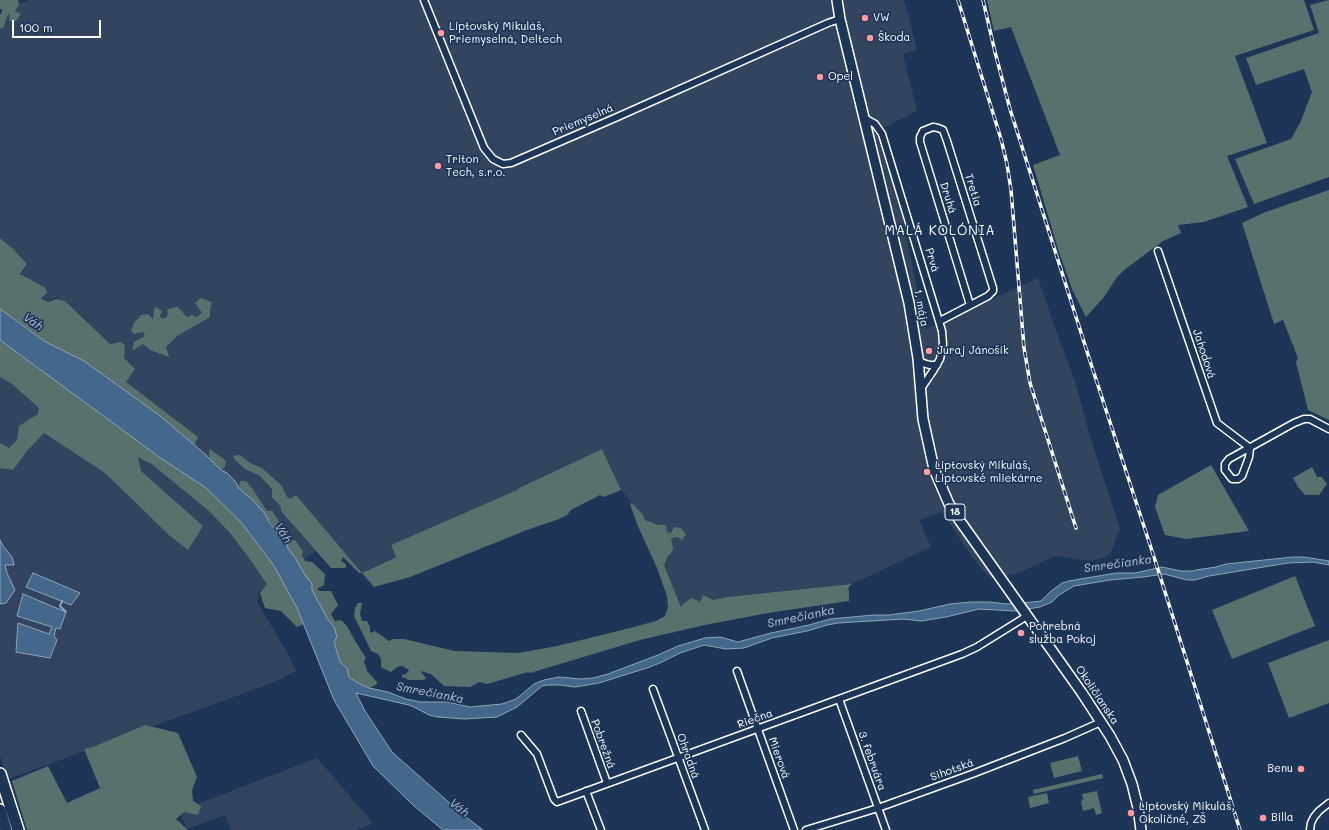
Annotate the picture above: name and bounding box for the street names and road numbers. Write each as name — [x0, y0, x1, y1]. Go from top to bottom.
street label: Priemyselná — [551, 101, 615, 139]
street label: Tretia — [962, 172, 984, 208]
street label: Druhá — [937, 181, 959, 215]
street label: Prvá — [922, 246, 942, 274]
street label: 1. mája — [911, 288, 931, 328]
street label: Jahodová — [1190, 328, 1218, 380]
road number: 18 — [945, 504, 965, 520]
street label: Okoličianska — [1073, 663, 1121, 727]
street label: Riečna — [736, 707, 774, 731]
street label: Pobrežná — [588, 717, 618, 771]
street label: 3. februára — [855, 730, 889, 792]
street label: Ohradná — [674, 732, 702, 780]
street label: Mierová — [765, 735, 793, 781]
street label: Sihotská — [929, 756, 975, 784]

